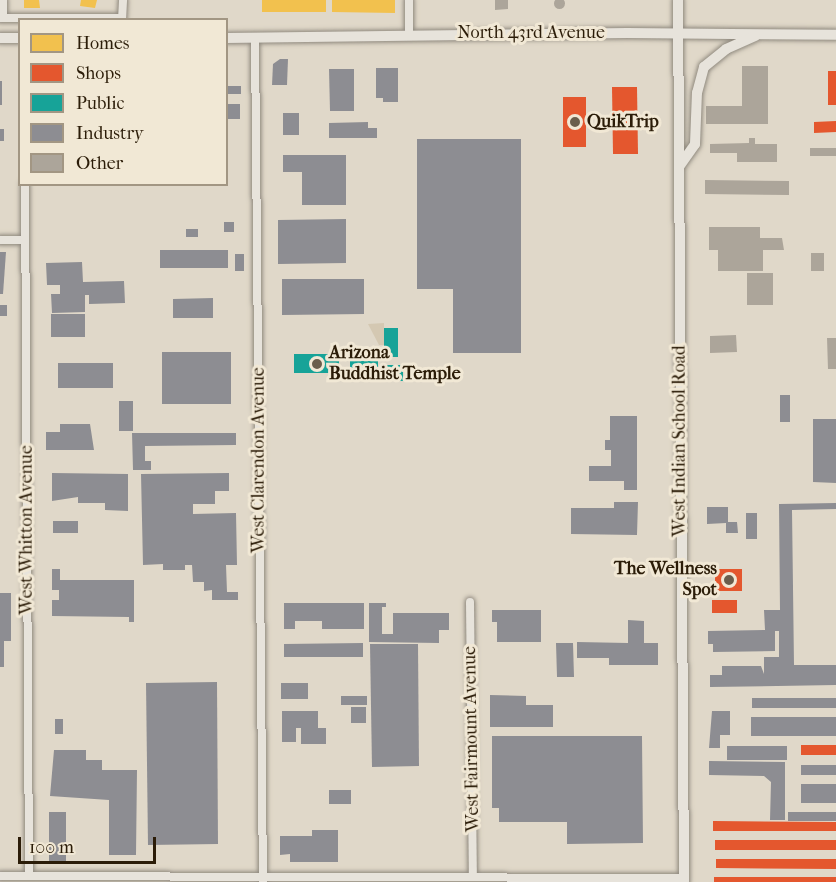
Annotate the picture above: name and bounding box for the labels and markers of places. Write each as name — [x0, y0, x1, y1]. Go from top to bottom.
place label: QuikTrip — [587, 111, 659, 133]
marker: QuikTrip — [568, 115, 582, 129]
place label: Arizona Buddhist Temple — [329, 343, 461, 386]
marker: Arizona Buddhist Temple — [310, 357, 324, 371]
place label: The Wellness Spot — [614, 559, 717, 602]
marker: The Wellness Spot — [722, 573, 736, 587]

